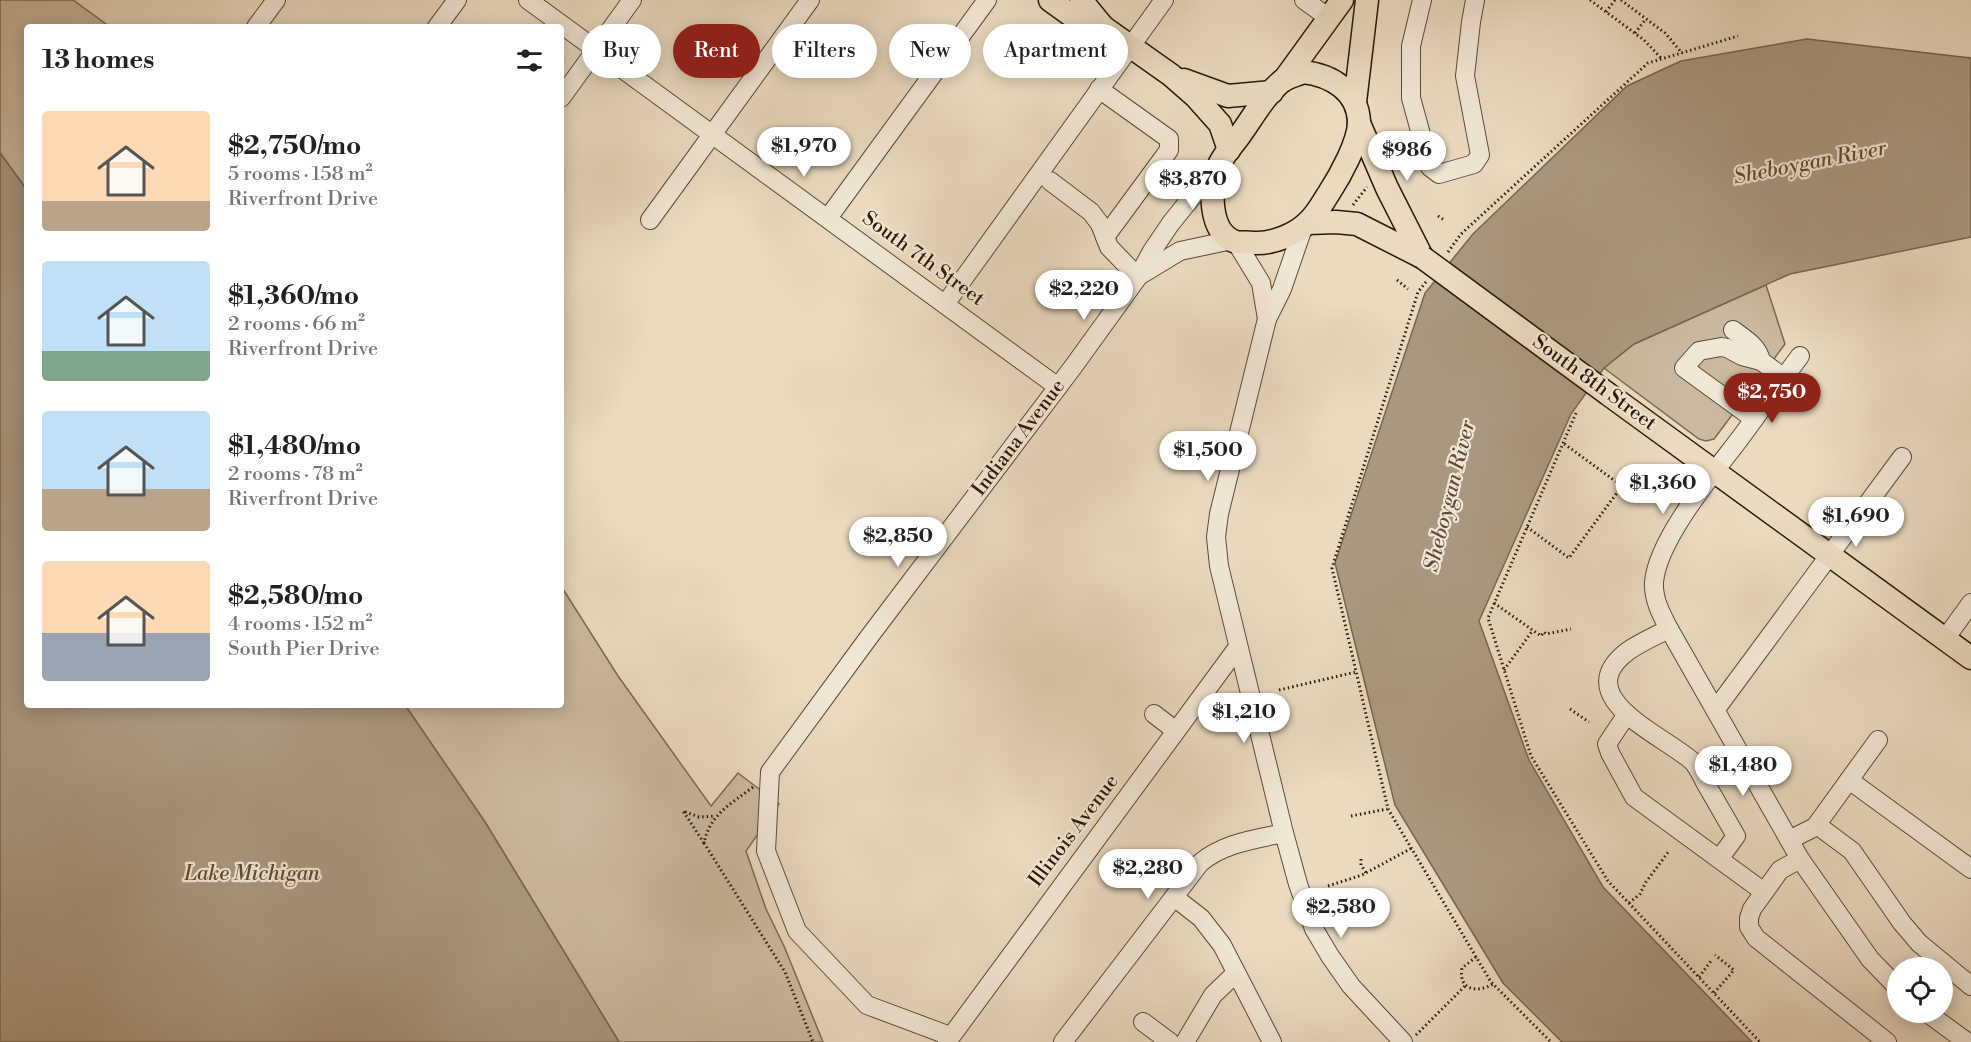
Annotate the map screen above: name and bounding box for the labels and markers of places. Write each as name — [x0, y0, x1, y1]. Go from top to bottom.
pin: $1,970 — [755, 127, 853, 178]
pin: $986 — [1371, 131, 1443, 182]
pin: $3,870 — [1144, 160, 1242, 211]
pin: $2,220 — [1035, 270, 1133, 321]
pin: $2,750 — [1723, 373, 1821, 424]
pin: $1,500 — [1159, 431, 1257, 482]
pin: $1,360 — [1614, 464, 1712, 515]
pin: $1,690 — [1807, 497, 1905, 548]
pin: $2,850 — [849, 517, 947, 568]
pin: $1,210 — [1195, 693, 1293, 744]
pin: $1,480 — [1694, 746, 1792, 797]
pin: $2,280 — [1099, 849, 1197, 900]
pin: $2,580 — [1292, 888, 1390, 939]

